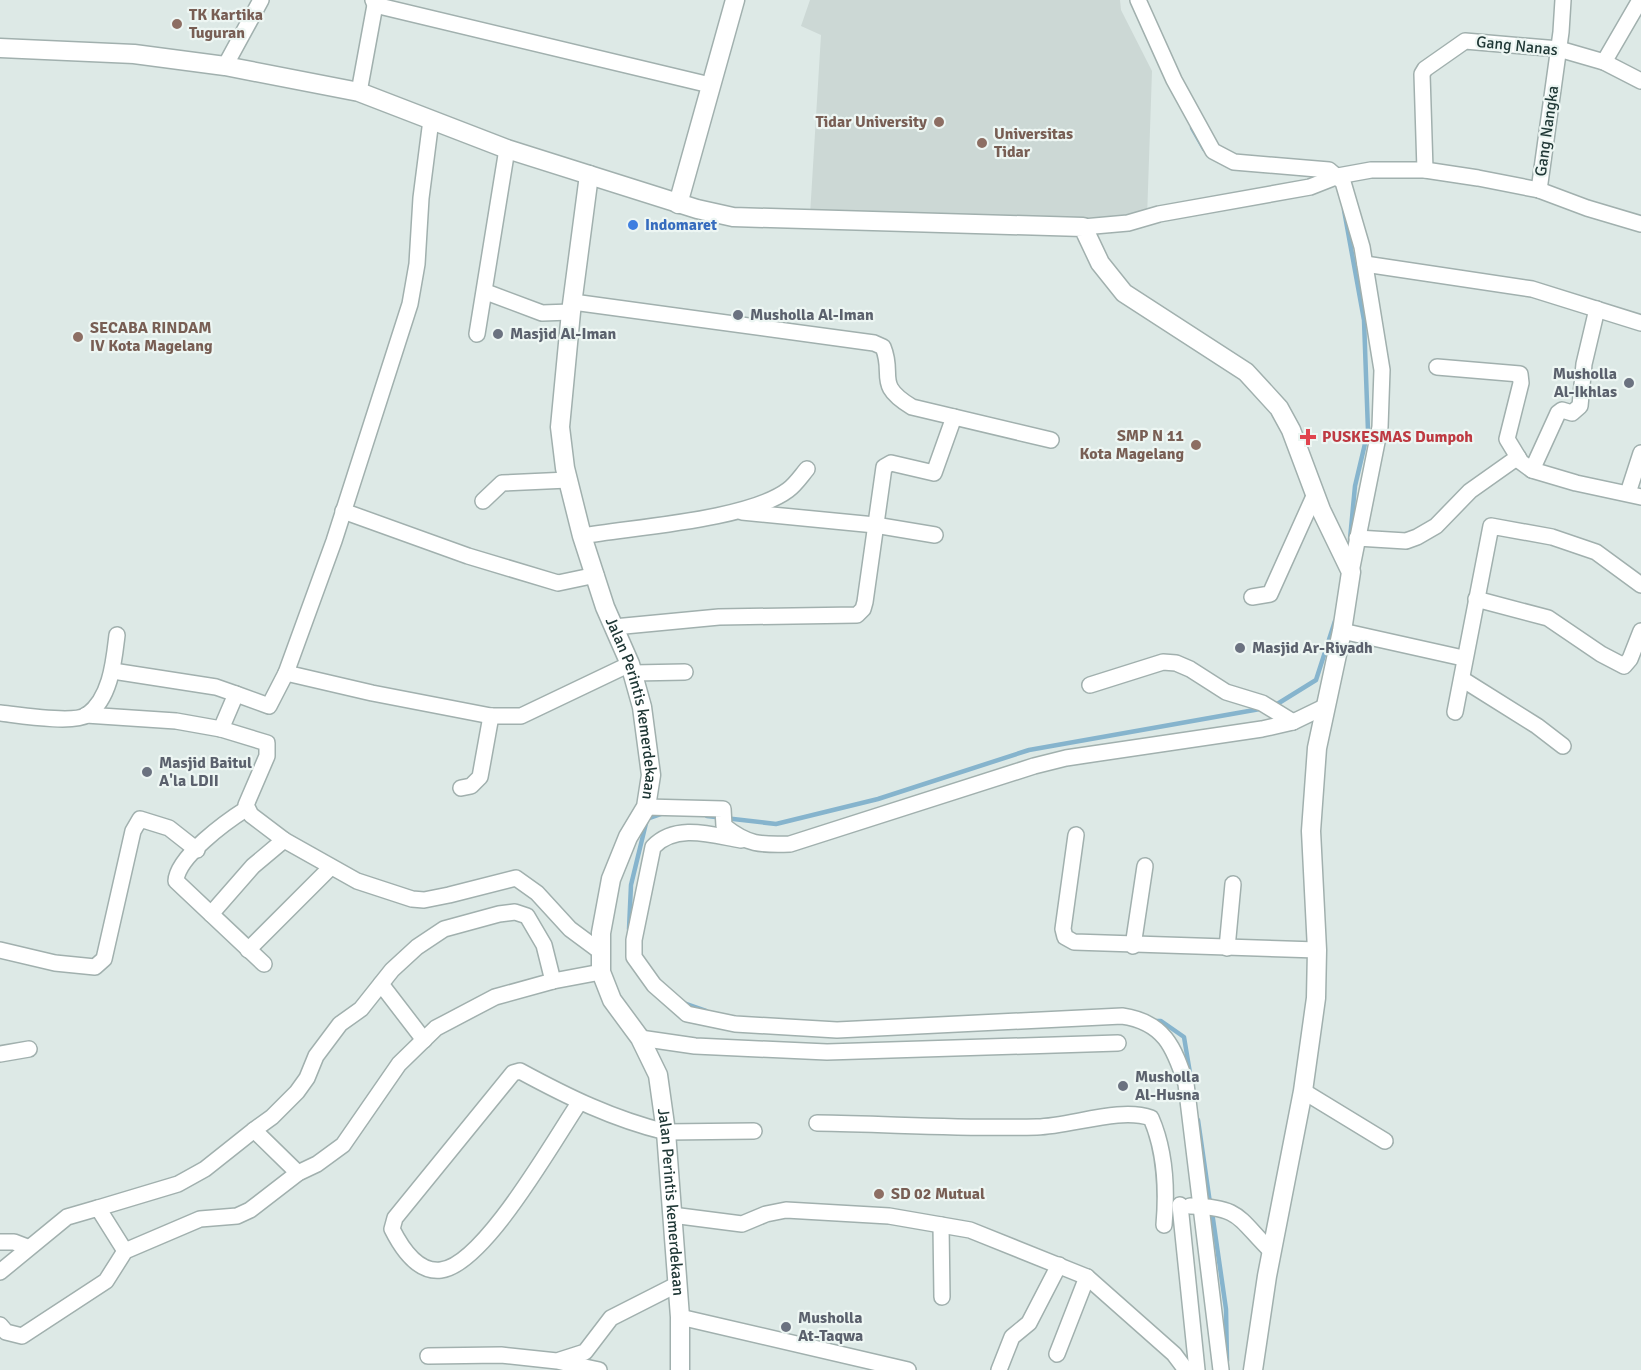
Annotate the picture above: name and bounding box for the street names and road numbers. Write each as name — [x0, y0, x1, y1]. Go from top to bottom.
street label: Gang Nanas — [1475, 32, 1559, 60]
street label: Gang Nangka — [1531, 84, 1563, 178]
street label: Jalan Perintis kemerdekaan — [601, 614, 661, 801]
street label: Jalan Perintis kemerdekaan — [653, 1107, 688, 1297]

